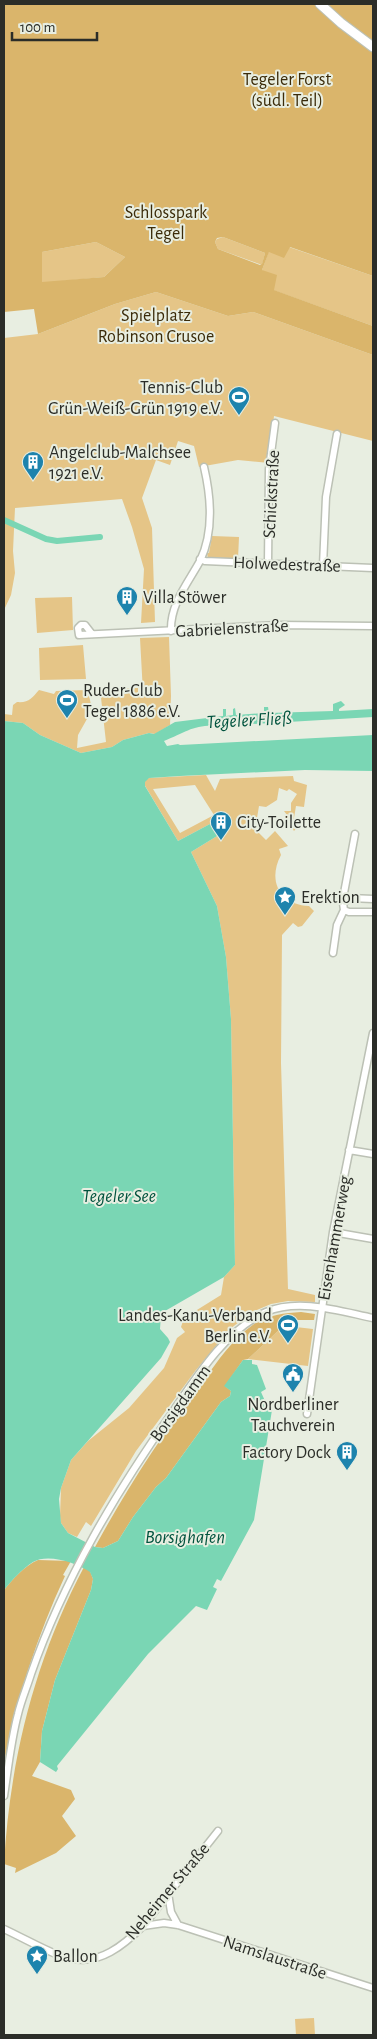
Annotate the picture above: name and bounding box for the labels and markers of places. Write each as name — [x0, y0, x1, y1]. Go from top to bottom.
place label: Tennis-Club Grün-Weiß-Grün 1919 e.V. — [48, 379, 223, 418]
sports icon: Tennis-Club Grün-Weiß-Grün 1919 e.V. — [227, 385, 251, 416]
place label: Angelclub-Malchsee 1921 e.V. — [49, 444, 191, 483]
building icon: Angelclub-Malchsee 1921 e.V. — [21, 450, 45, 481]
building icon: Villa Stöwer — [115, 585, 139, 616]
place label: Villa Stöwer — [143, 589, 226, 607]
place label: Ruder-Club Tegel 1886 e.V. — [83, 682, 181, 721]
sports icon: Ruder-Club Tegel 1886 e.V. — [55, 688, 79, 719]
building icon: City-Toilette — [209, 810, 233, 841]
place label: City-Toilette — [237, 814, 321, 832]
place icon: Erektion — [273, 885, 297, 916]
place label: Erektion — [301, 889, 360, 907]
place label: Landes-Kanu-Verband Berlin e.V. — [118, 1307, 272, 1346]
sports icon: Landes-Kanu-Verband Berlin e.V. — [276, 1313, 300, 1344]
public building icon: Nordberliner Tauchverein — [281, 1362, 305, 1393]
place label: Nordberliner Tauchverein — [247, 1396, 339, 1435]
building icon: Factory Dock — [335, 1440, 359, 1471]
place label: Factory Dock — [242, 1444, 332, 1462]
place icon: Ballon — [25, 1944, 49, 1975]
place label: Ballon — [53, 1948, 98, 1966]

